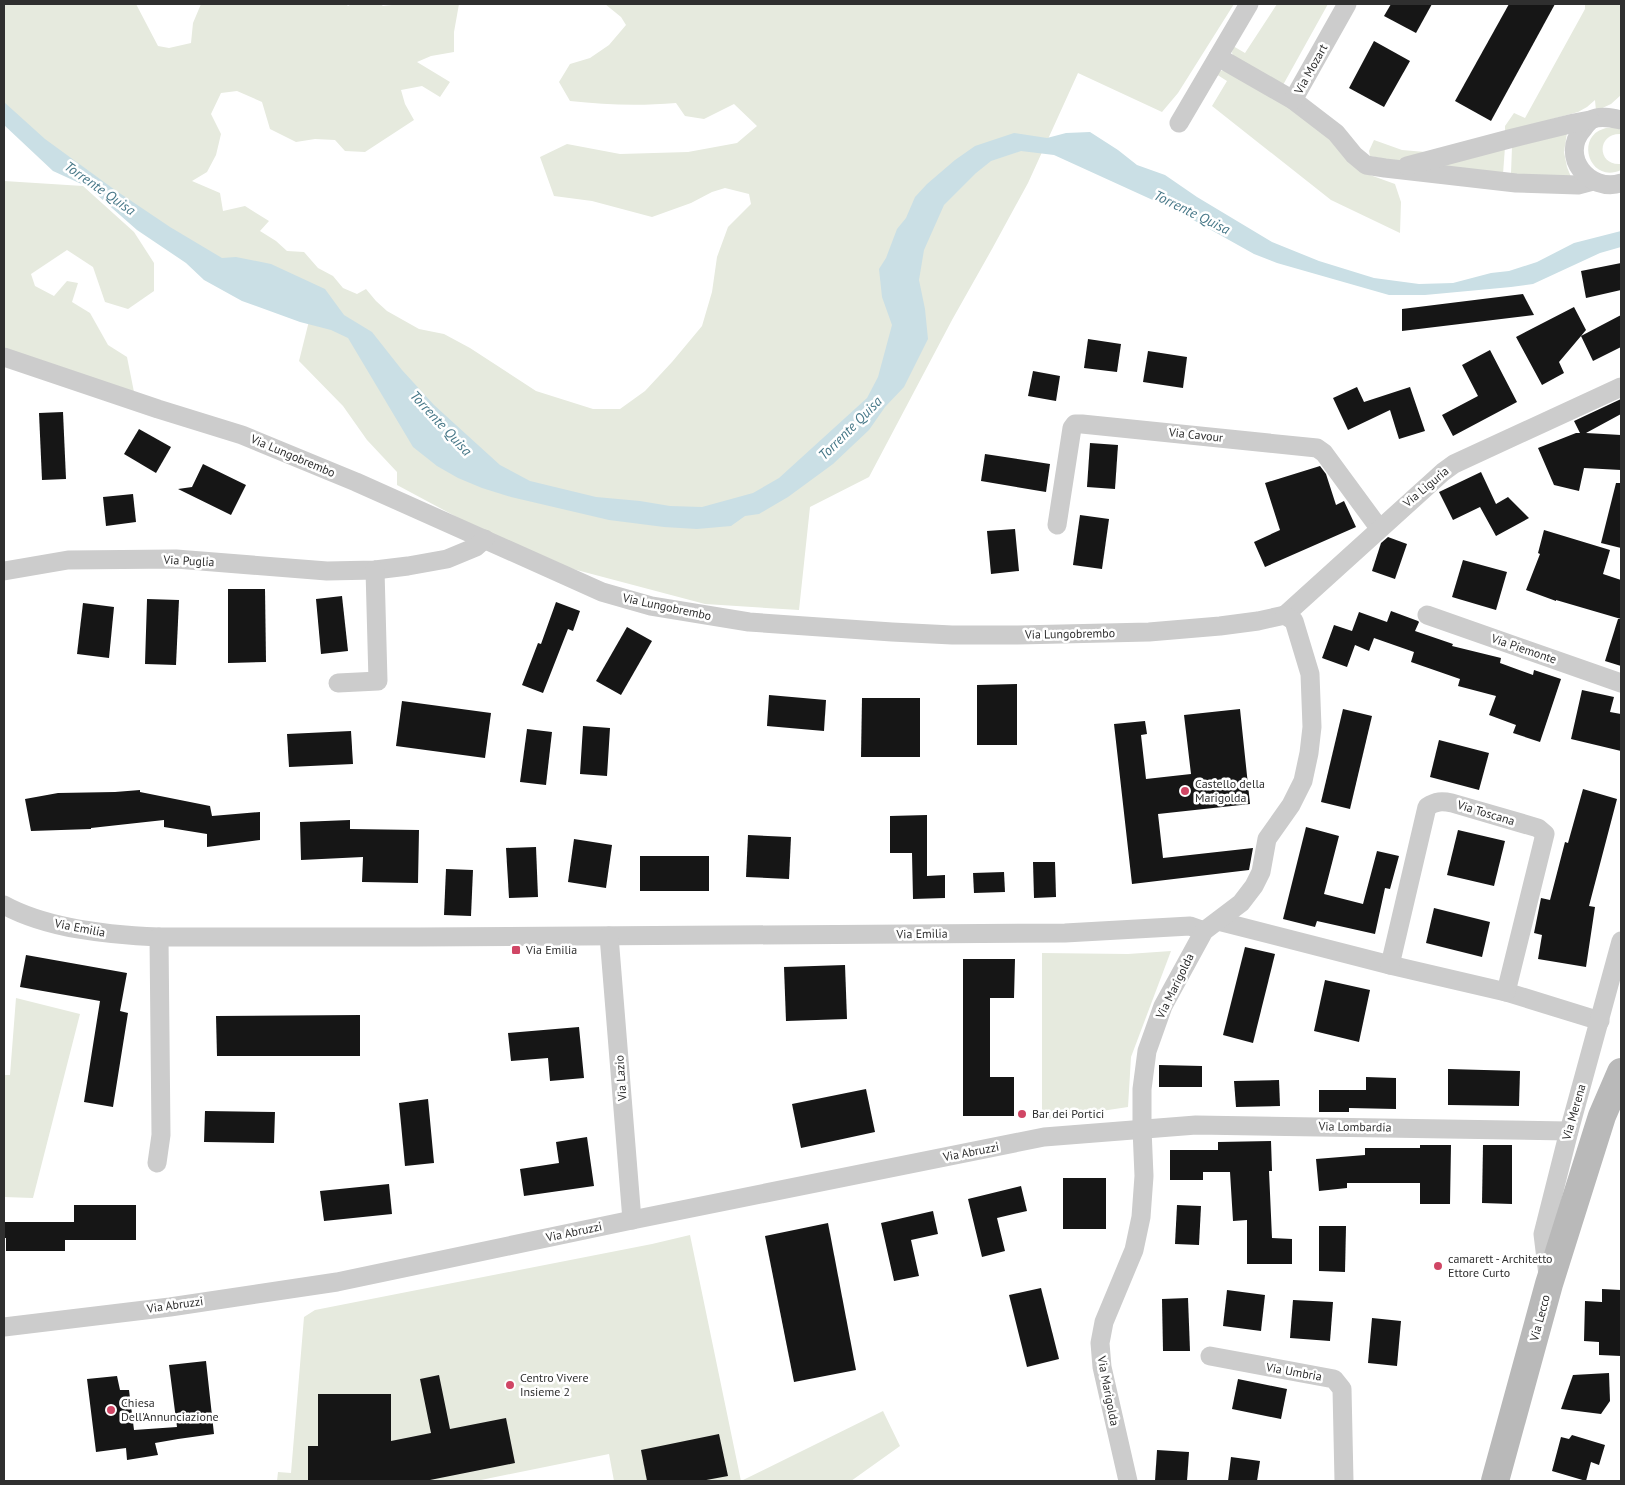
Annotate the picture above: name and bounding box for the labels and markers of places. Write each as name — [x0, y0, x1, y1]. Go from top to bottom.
place label: Castello della Marigolda — [1195, 776, 1265, 805]
marker: Castello della Marigolda — [1179, 785, 1191, 797]
place label: Via Emilia — [525, 942, 577, 957]
marker: Via Emilia — [510, 944, 522, 956]
place label: Bar dei Portici — [1032, 1106, 1104, 1121]
marker: Bar dei Portici — [1016, 1108, 1028, 1120]
place label: camarett - Architetto Ettore Curto — [1448, 1251, 1553, 1280]
marker: camarett - Architetto Ettore Curto — [1432, 1260, 1444, 1272]
place label: Centro Vivere Insieme 2 — [520, 1370, 588, 1399]
marker: Centro Vivere Insieme 2 — [504, 1379, 516, 1391]
place label: Chiesa Dell'Annunciazione — [121, 1395, 219, 1424]
marker: Chiesa Dell'Annunciazione — [105, 1404, 117, 1416]

